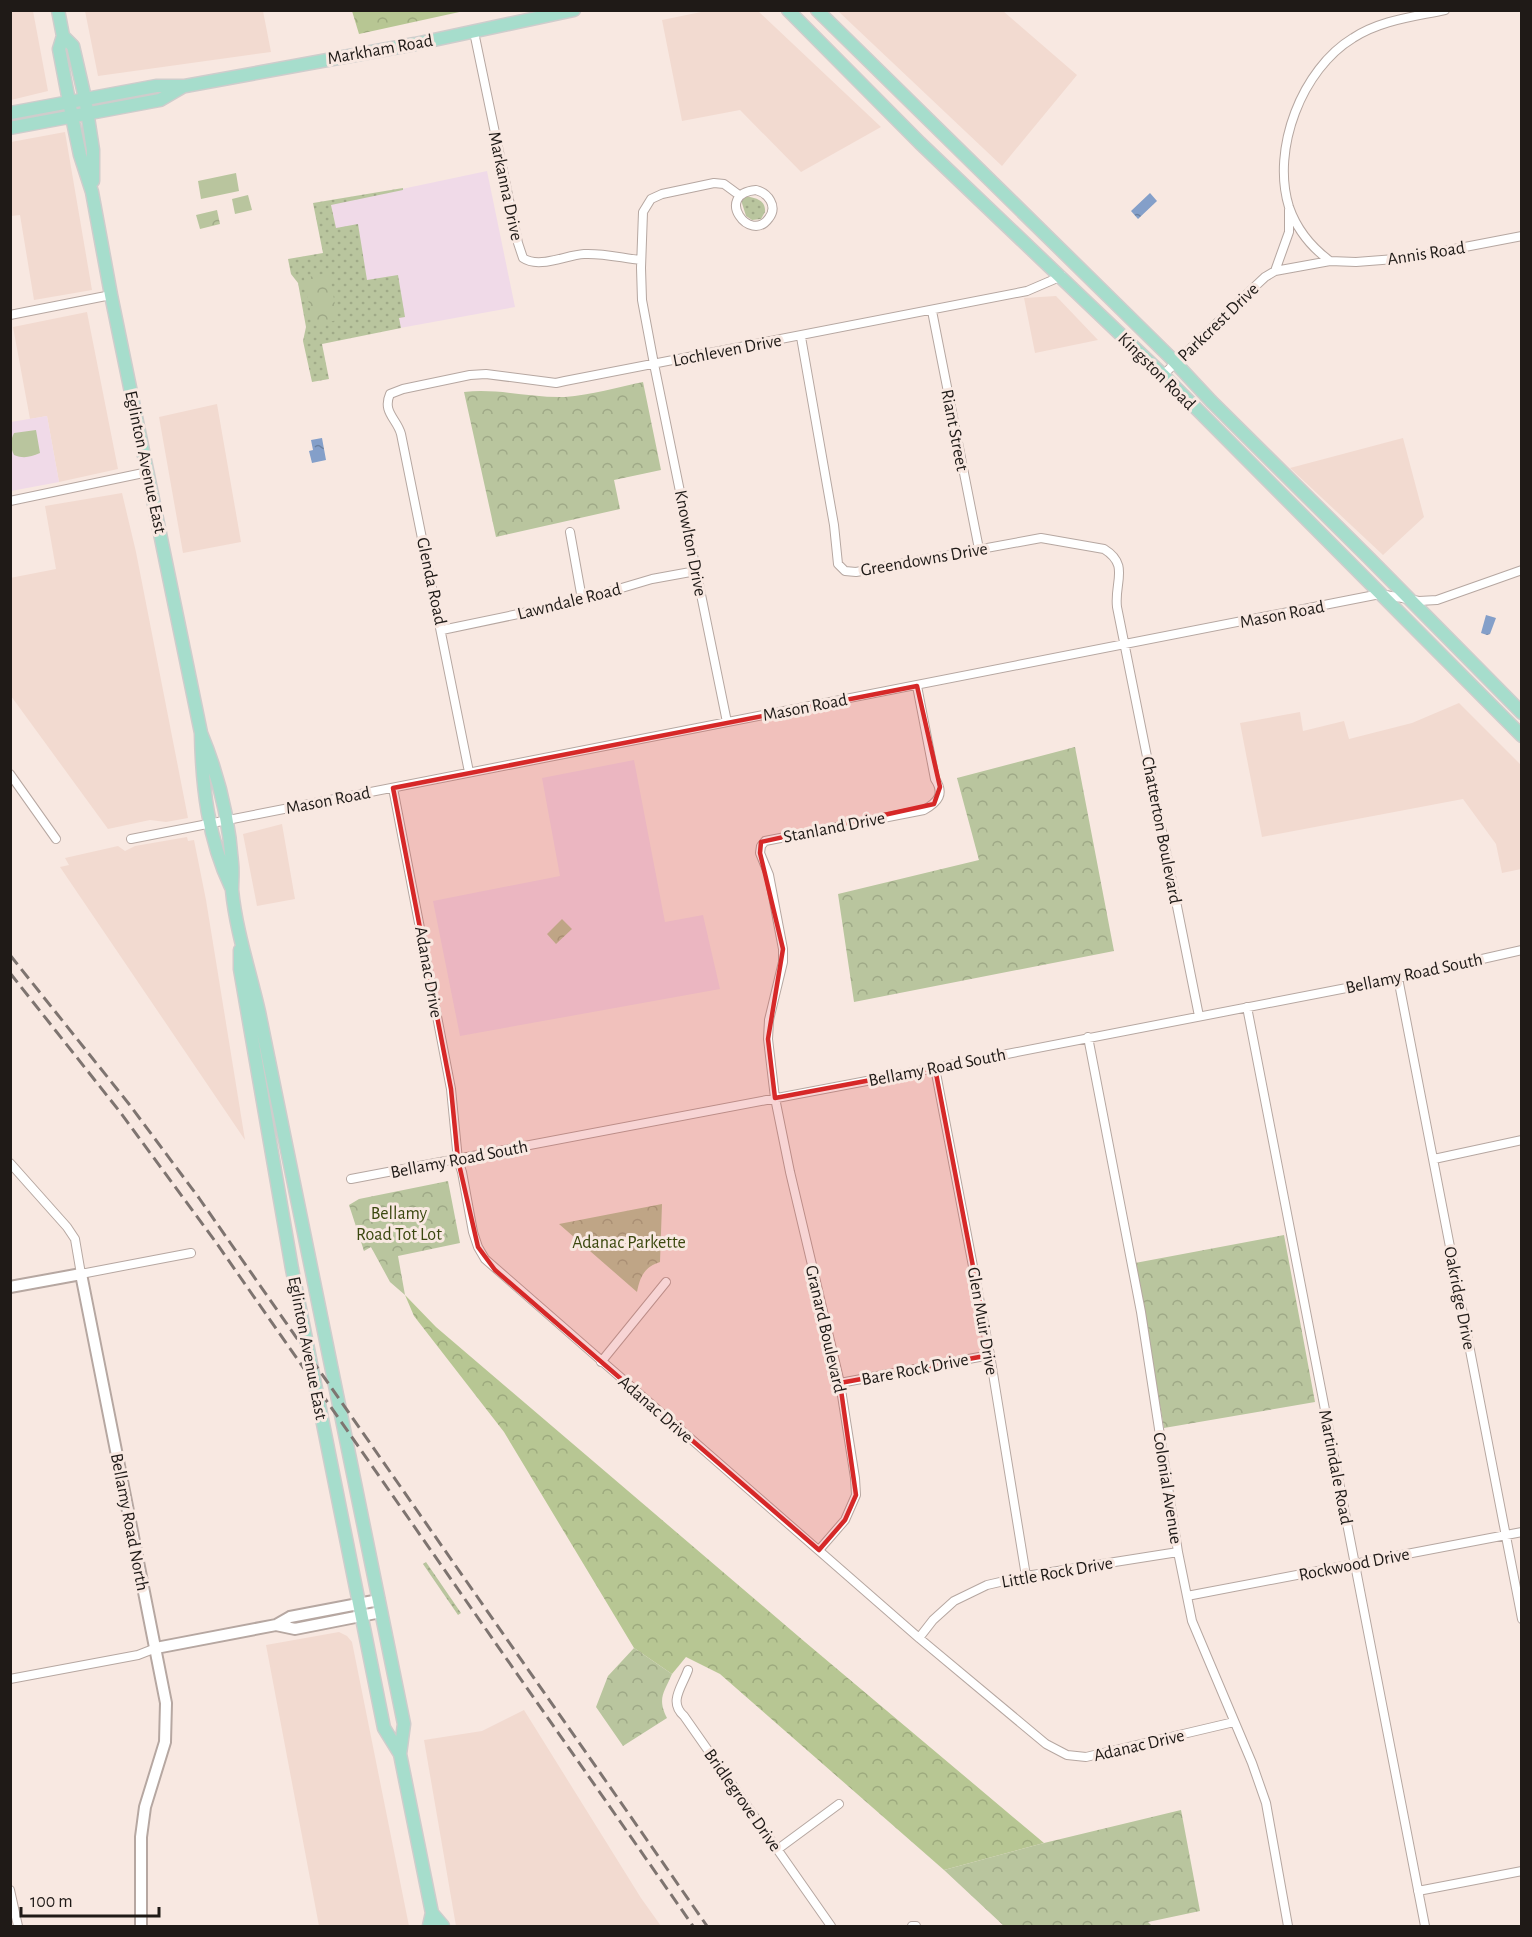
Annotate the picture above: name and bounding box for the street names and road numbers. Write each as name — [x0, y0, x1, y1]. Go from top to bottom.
street label: Markham Road — [326, 32, 434, 68]
street label: Markanna Drive — [485, 130, 525, 242]
street label: Annis Road — [1386, 239, 1466, 269]
street label: Parkcrest Drive — [1175, 280, 1263, 365]
street label: Kingston Road — [1114, 330, 1198, 414]
street label: Lochleven Drive — [671, 332, 783, 370]
street label: Riant Street — [937, 388, 971, 473]
street label: Eglinton Avenue East — [121, 389, 169, 536]
street label: Knowlton Drive — [671, 488, 709, 598]
street label: Glenda Road — [413, 536, 449, 627]
street label: Greendowns Drive — [859, 540, 989, 580]
street label: Lawndale Road — [516, 580, 623, 624]
street label: Mason Road — [1238, 598, 1326, 632]
street label: Mason Road — [761, 691, 849, 725]
street label: Chatterton Boulevard — [1138, 755, 1184, 905]
street label: Mason Road — [284, 784, 372, 818]
street label: Stanland Drive — [782, 809, 887, 847]
street label: Adanac Drive — [411, 925, 445, 1019]
street label: Bellamy Road South — [1344, 951, 1484, 997]
street label: Bellamy Road South — [867, 1046, 1007, 1090]
street label: Bellamy Road South — [389, 1138, 529, 1182]
street label: Oakridge Drive — [1440, 1245, 1478, 1351]
street label: Granard Boulevard — [802, 1264, 848, 1395]
street label: Glen Muir Drive — [964, 1266, 1000, 1377]
street label: Eglinton Avenue East — [284, 1275, 330, 1422]
street label: Bare Rock Drive — [860, 1351, 970, 1389]
street label: Adanac Drive — [615, 1373, 696, 1447]
street label: Martindale Road — [1315, 1408, 1355, 1526]
street label: Colonial Avenue — [1149, 1431, 1185, 1545]
street label: Bellamy Road North — [107, 1452, 151, 1593]
street label: Rockwood Drive — [1297, 1545, 1411, 1585]
street label: Little Rock Drive — [1000, 1554, 1114, 1592]
street label: Adanac Drive — [1092, 1727, 1186, 1765]
street label: Bridlegrove Drive — [700, 1746, 784, 1855]

